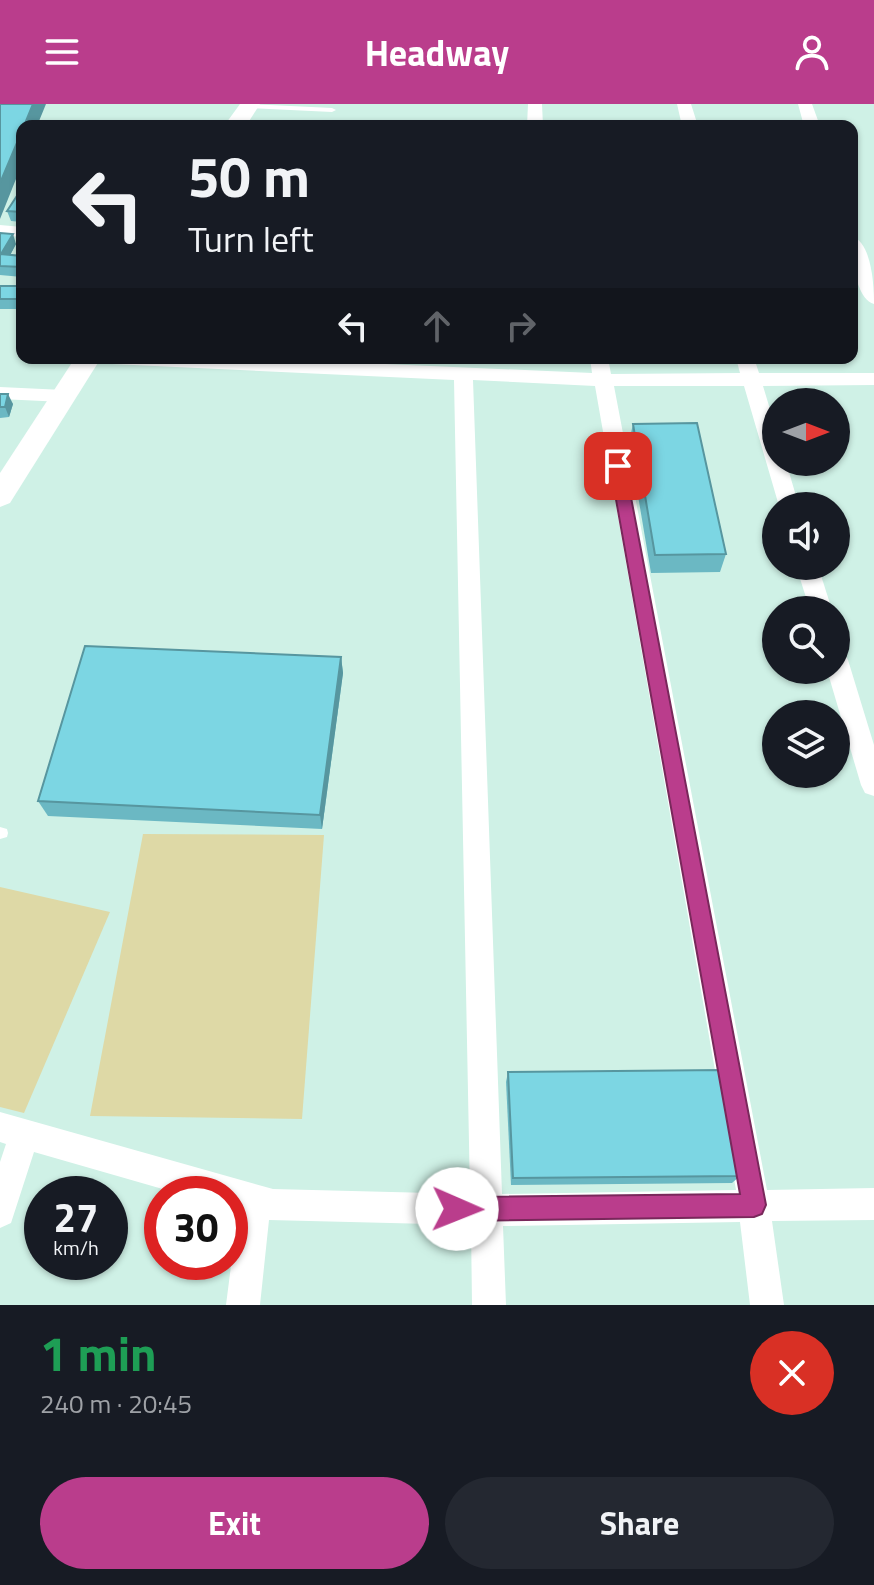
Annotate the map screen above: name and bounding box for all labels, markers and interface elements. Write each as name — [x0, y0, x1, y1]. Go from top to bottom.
text: Headway — [365, 25, 509, 80]
icon: menu — [40, 30, 84, 74]
icon: person — [790, 30, 834, 74]
text: 50 m — [188, 134, 310, 219]
icon: left — [56, 152, 160, 256]
text: Turn left — [188, 211, 314, 266]
icon: left — [331, 304, 375, 348]
icon: ahead — [415, 304, 459, 348]
icon: right — [499, 304, 543, 348]
north arrow — [762, 388, 850, 476]
map controls — [762, 388, 850, 788]
pin — [584, 432, 652, 500]
icon: arrive — [596, 444, 640, 488]
button: sound — [762, 492, 850, 580]
button: search — [762, 596, 850, 684]
button: layers — [762, 700, 850, 788]
position arrow — [415, 1167, 499, 1251]
speed limit sign: 30 — [144, 1176, 248, 1280]
text: 27 — [54, 1187, 98, 1248]
text: km/h — [53, 1232, 99, 1263]
text: 1 min — [40, 1317, 157, 1390]
button: close — [750, 1331, 834, 1415]
text: 240 m · 20:45 — [40, 1384, 192, 1423]
button: Exit — [40, 1477, 429, 1569]
button: Share — [445, 1477, 834, 1569]

